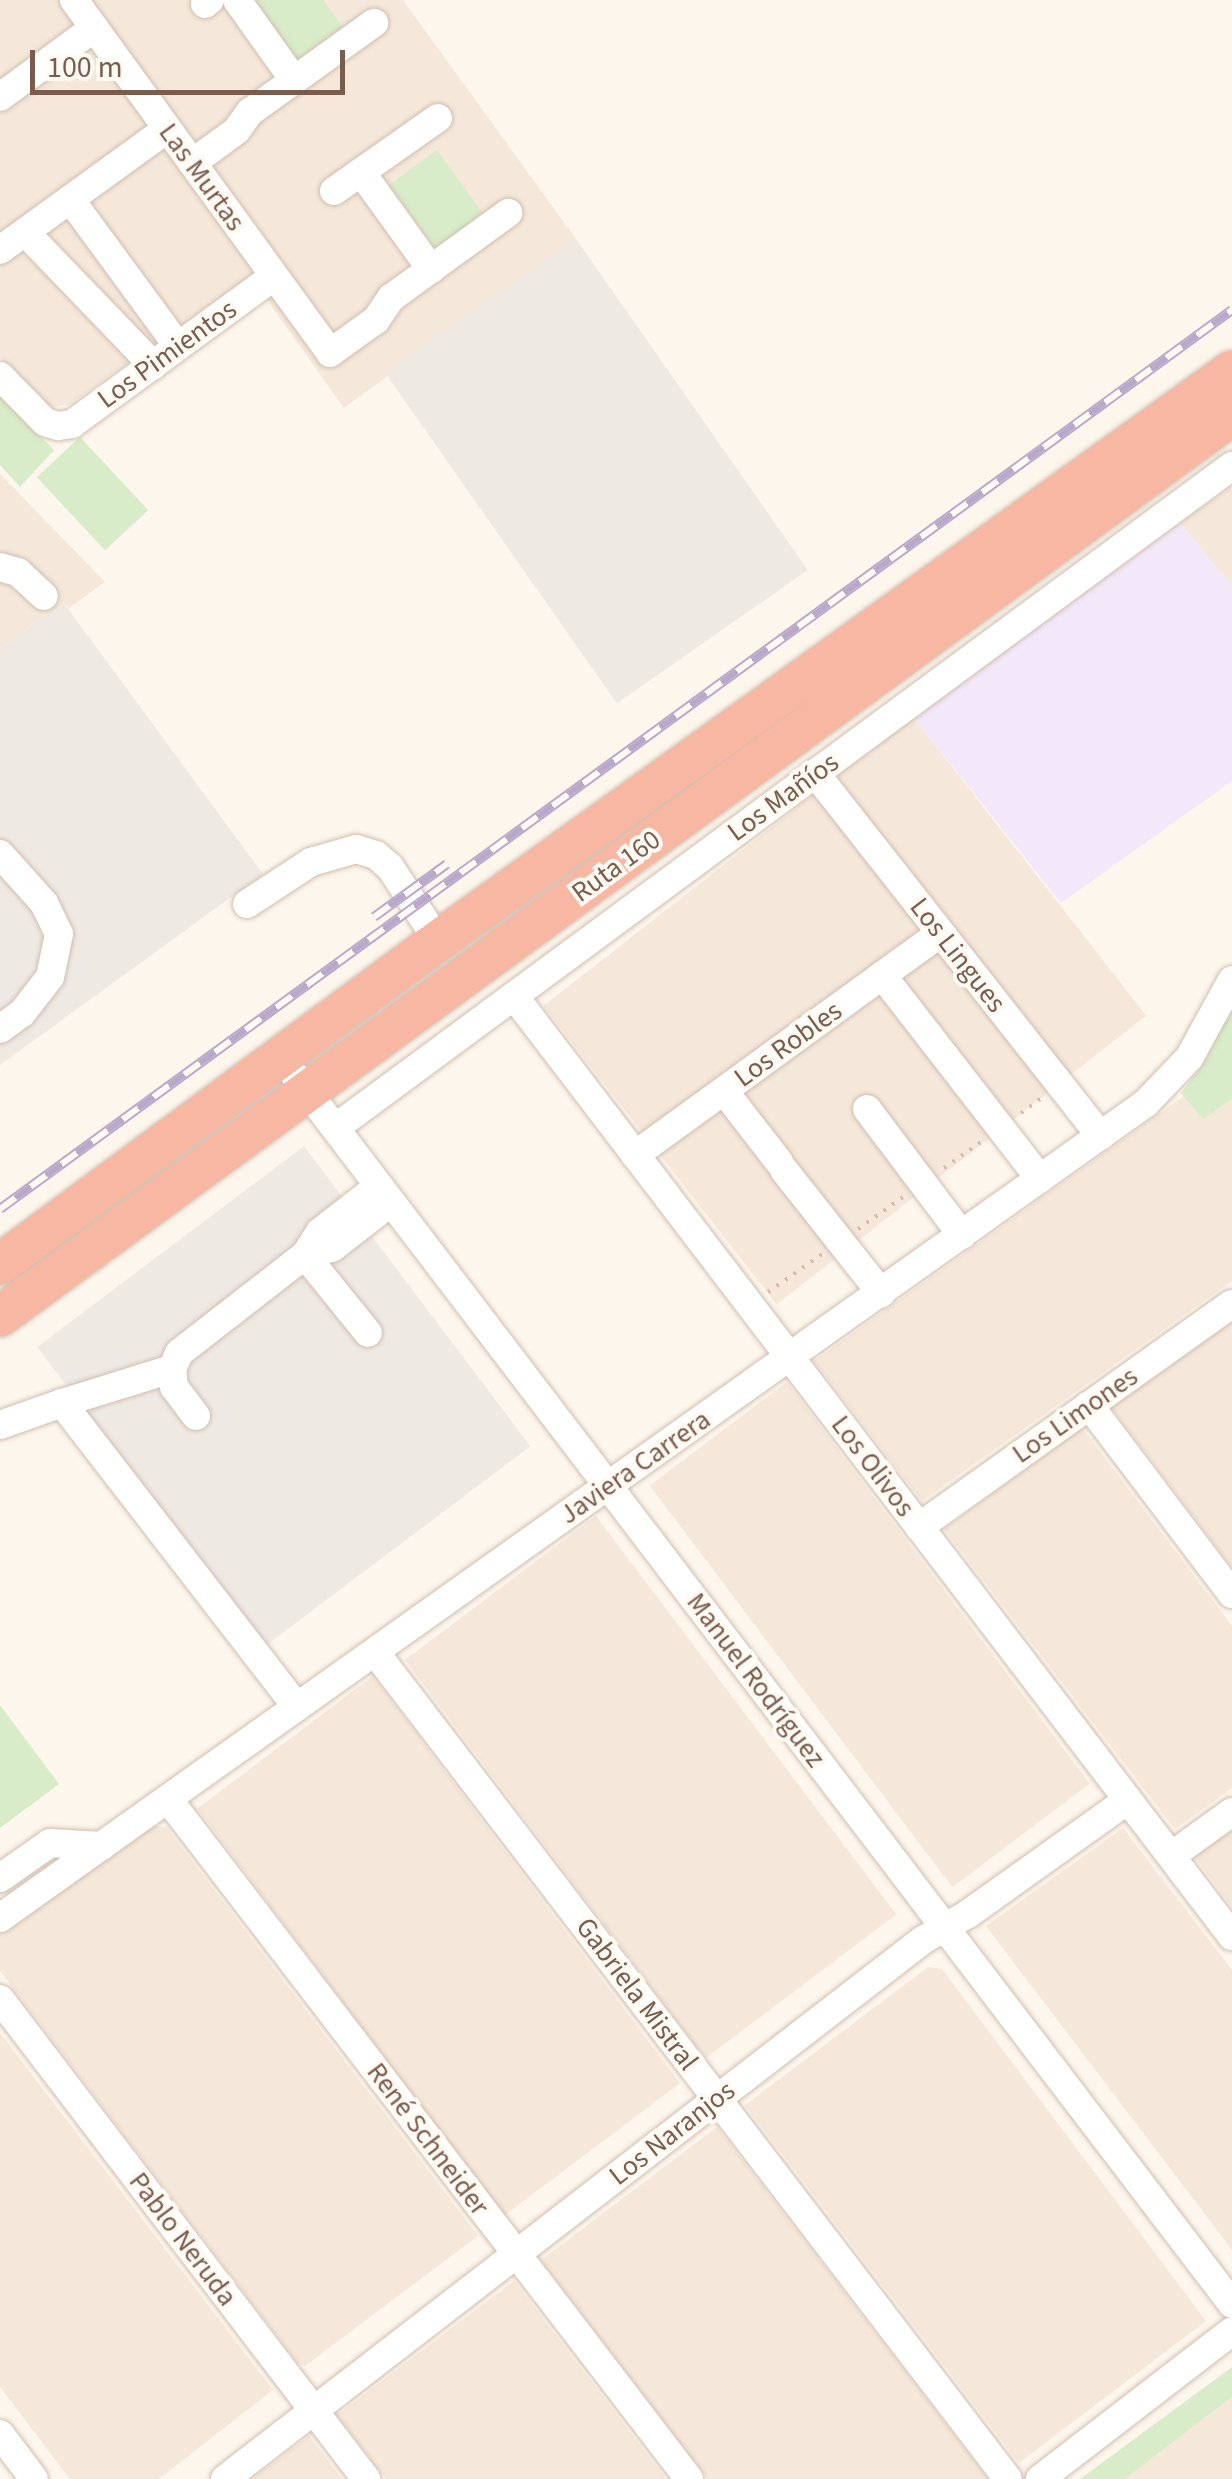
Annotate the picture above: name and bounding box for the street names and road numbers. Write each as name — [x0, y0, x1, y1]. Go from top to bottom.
street label: Las Murtas — [152, 117, 252, 237]
street label: Los Pimientos — [91, 292, 243, 416]
street label: Los Mañíos — [721, 745, 845, 849]
street label: Ruta 160 — [565, 823, 667, 909]
street label: Los Lingues — [903, 891, 1013, 1019]
street label: Los Robles — [728, 994, 848, 1094]
street label: Los Limones — [1006, 1359, 1144, 1471]
street label: Javiera Carrera — [553, 1403, 717, 1531]
street label: Los Olivos — [824, 1409, 922, 1523]
street label: Manuel Rodríguez — [679, 1586, 833, 1774]
street label: Gabriela Mistral — [569, 1911, 705, 2077]
street label: René Schneider — [360, 2056, 496, 2222]
street label: Los Naranjos — [602, 2074, 742, 2192]
street label: Pablo Neruda — [122, 2165, 244, 2313]

